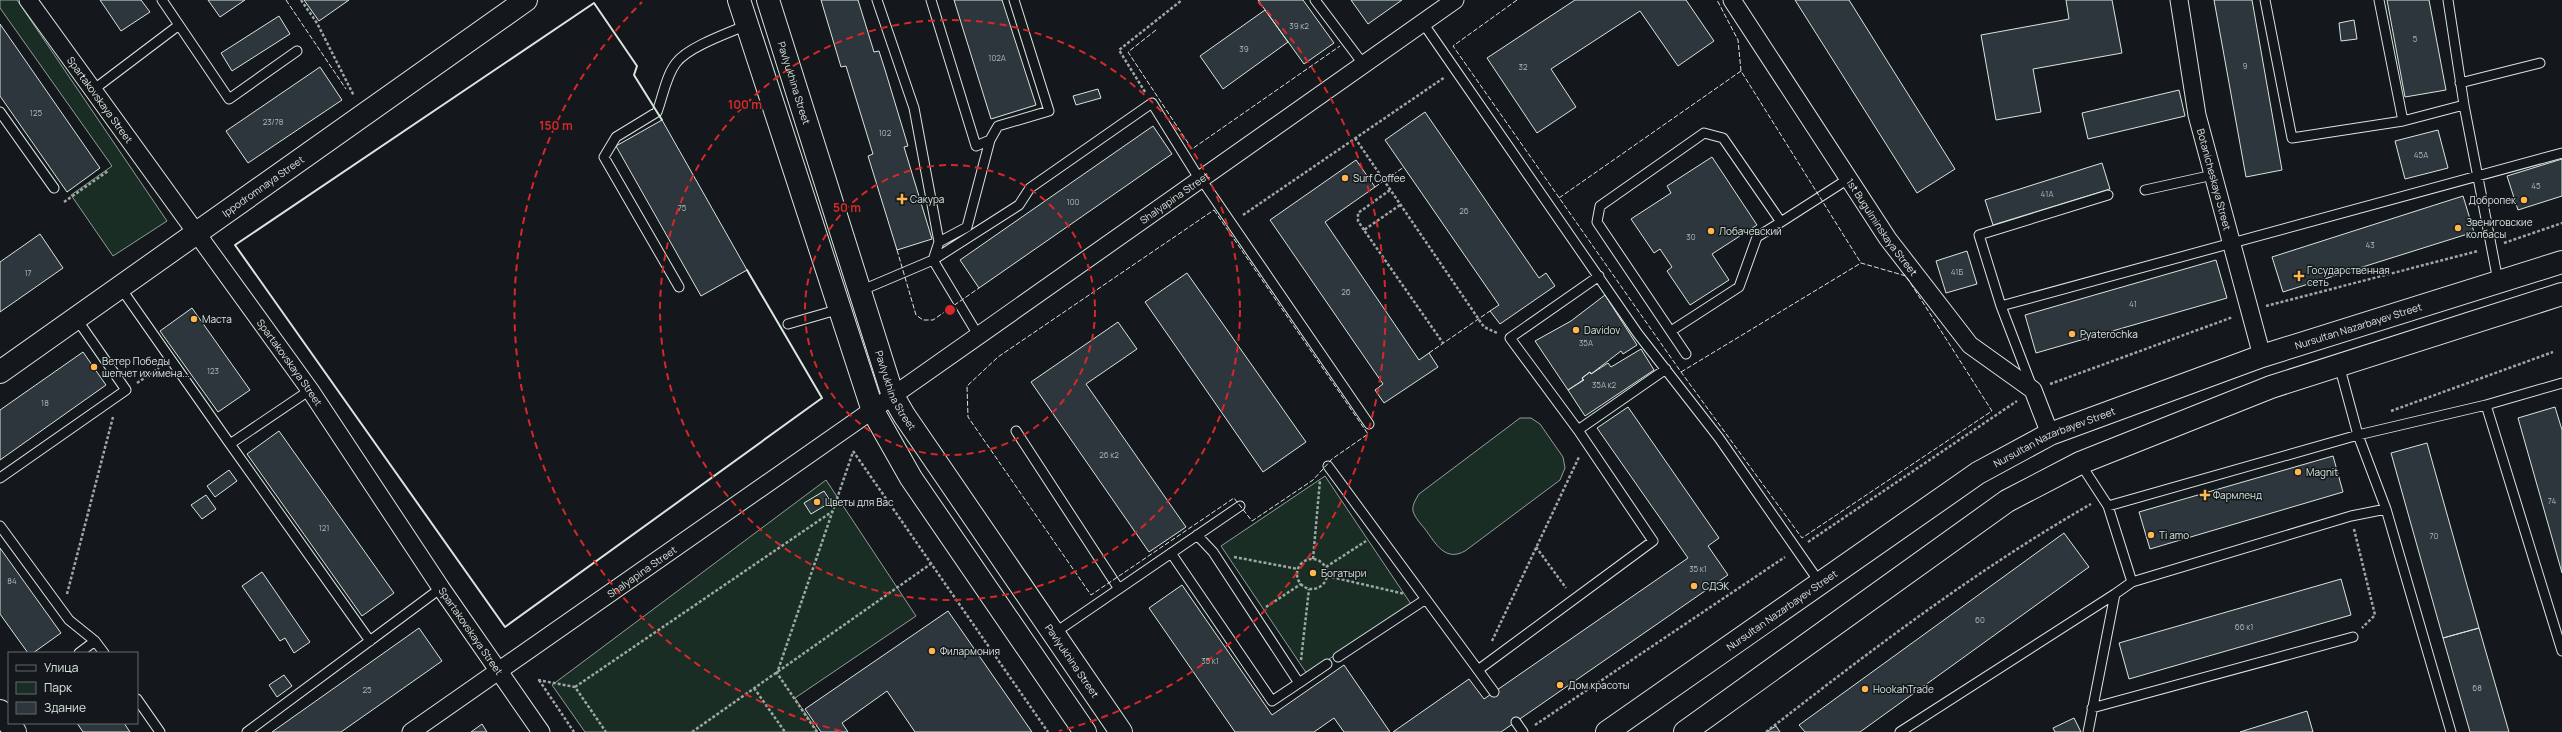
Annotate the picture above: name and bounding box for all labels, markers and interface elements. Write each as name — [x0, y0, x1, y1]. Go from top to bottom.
house number: 39 к2 — [1289, 20, 1309, 31]
house number: 5 — [2413, 33, 2418, 44]
street label: Pavlyukhina Street — [775, 40, 814, 126]
house number: 39 — [1239, 43, 1249, 54]
house number: 102А — [988, 52, 1006, 63]
street label: Spartakovskaya Street — [64, 53, 136, 146]
house number: 9 — [2243, 60, 2248, 71]
house number: 32 — [1519, 61, 1528, 72]
text: 100 m — [728, 96, 762, 113]
house number: 125 — [30, 107, 43, 118]
house number: 23/78 — [263, 116, 284, 127]
text: 150 m — [539, 117, 573, 134]
house number: 102 — [879, 127, 892, 138]
street label: Botanicheskaya Street — [2194, 127, 2235, 232]
house number: 45А — [2414, 149, 2428, 160]
street label: Ippodromnaya Street — [219, 152, 307, 220]
street label: Shalyapina Street — [1137, 168, 1212, 227]
place label: Surf Coffee — [1353, 171, 1406, 185]
marker: Surf Coffee — [1340, 173, 1350, 183]
street label: 1st Bugulminskaya Street — [1843, 175, 1921, 279]
house number: 45 — [2531, 180, 2541, 191]
house number: 41А — [2041, 188, 2053, 199]
place label: Сакура — [910, 192, 944, 206]
place label: Добропек — [2469, 193, 2517, 207]
marker: Сакура — [897, 194, 907, 204]
marker: Добропек — [2519, 195, 2529, 205]
house number: 100 — [1067, 196, 1080, 207]
text: 50 m — [833, 199, 861, 216]
house number: 75 — [678, 202, 687, 213]
house number: 26 — [1459, 205, 1469, 216]
place label: Звениговские колбасы — [2466, 215, 2533, 241]
marker: Звениговские колбасы — [2453, 223, 2463, 233]
place label: Лобачевский — [1719, 224, 1782, 238]
marker: Лобачевский — [1706, 226, 1716, 236]
house number: 30 — [1686, 231, 1696, 242]
house number: 43 — [2365, 239, 2375, 250]
place label: Государственная сеть — [2307, 263, 2390, 289]
house number: 41Б — [1951, 266, 1964, 277]
house number: 17 — [24, 267, 32, 278]
marker: Государственная сеть — [2294, 271, 2304, 281]
house number: 26 — [1341, 286, 1351, 297]
house number: 41 — [2129, 298, 2137, 309]
street label: Nursultan Nazarbayev Street — [2293, 299, 2423, 352]
centre of rings — [943, 303, 957, 317]
place label: Маста — [202, 312, 232, 326]
marker: Маста — [189, 314, 199, 324]
street label: Spartakovskaya Street — [254, 316, 326, 409]
place label: Davidov — [1584, 323, 1620, 337]
marker: Davidov — [1571, 325, 1581, 335]
place label: Pyaterochka — [2080, 327, 2138, 341]
marker: Pyaterochka — [2067, 329, 2077, 339]
house number: 35А — [1579, 337, 1593, 348]
street label: Pavlyukhina Street — [872, 349, 919, 433]
place label: Ветер Победы шепчет их имена... — [102, 354, 190, 380]
marker: Ветер Победы шепчет их имена... — [89, 362, 99, 372]
house number: 123 — [207, 365, 219, 376]
house number: 35А к2 — [1592, 379, 1617, 390]
house number: 18 — [41, 397, 49, 408]
street label: Nursultan Nazarbayev Street — [1991, 404, 2117, 470]
house number: 26 к2 — [1099, 449, 1119, 460]
place label: Magnit — [2306, 465, 2338, 479]
marker: Magnit — [2293, 467, 2303, 477]
place label: Фармленд — [2213, 488, 2262, 502]
marker: Фармленд — [2200, 490, 2210, 500]
place label: Цветы для Вас — [825, 495, 894, 509]
house number: 74 — [2548, 495, 2556, 506]
marker: Цветы для Вас — [812, 497, 822, 507]
house number: 121 — [319, 522, 329, 533]
place label: Ti amo — [2159, 528, 2189, 542]
marker: Ti amo — [2146, 530, 2156, 540]
house number: 70 — [2430, 530, 2439, 541]
street label: Shalyapina Street — [604, 542, 679, 601]
house number: 35 к1 — [1689, 563, 1707, 574]
place label: Богатыри — [1321, 566, 1366, 580]
street label: Nursultan Nazarbayev Street — [1723, 566, 1840, 654]
marker: Богатыри — [1308, 568, 1318, 578]
house number: 84 — [7, 575, 17, 586]
place label: СДЭК — [1702, 579, 1729, 593]
marker: СДЭК — [1689, 581, 1699, 591]
street label: Spartakovskaya Street — [435, 584, 506, 678]
house number: 60 — [1975, 614, 1985, 625]
street label: Pavlyukhina Street — [1042, 621, 1102, 700]
house number: 66 к1 — [2235, 621, 2253, 632]
place label: Филармония — [940, 644, 1000, 658]
marker: Филармония — [927, 646, 937, 656]
legend — [8, 652, 138, 724]
house number: 35 к1 — [1201, 655, 1219, 666]
text: Улица — [44, 659, 78, 676]
place label: Дом красоты — [1568, 678, 1630, 692]
text: Парк — [44, 679, 73, 696]
marker: Дом красоты — [1555, 680, 1565, 690]
place label: HookahTrade — [1873, 682, 1934, 696]
house number: 68 — [2472, 682, 2482, 693]
house number: 25 — [362, 684, 372, 695]
marker: HookahTrade — [1860, 684, 1870, 694]
text: Здание — [44, 699, 86, 716]

